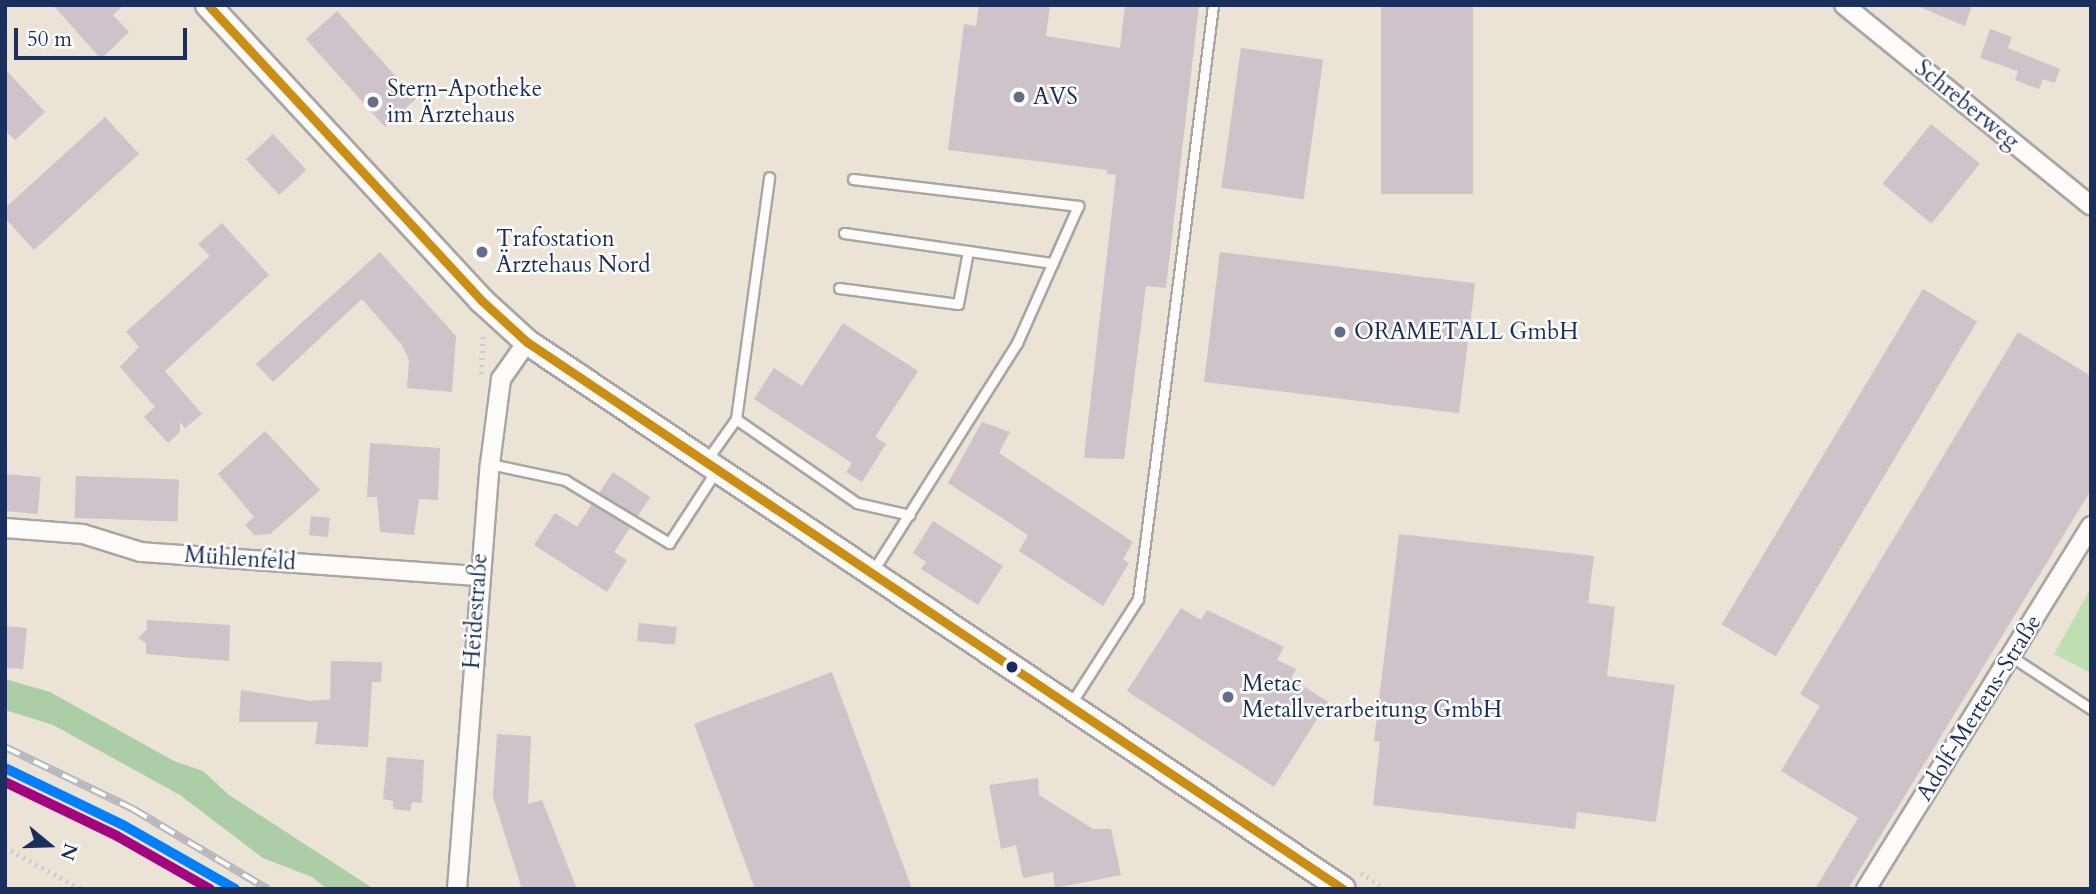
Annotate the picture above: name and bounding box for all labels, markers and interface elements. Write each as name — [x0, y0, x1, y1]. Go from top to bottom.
scale bar — [18, 14, 191, 58]
text: 50 m — [27, 25, 72, 54]
street label: Schreberweg — [1909, 54, 2025, 156]
place label: Stern-Apotheke im Ärztehaus — [387, 75, 542, 129]
place label: AVS — [1033, 83, 1078, 111]
marker: AVS — [1011, 89, 1027, 105]
marker: Stern-Apotheke im Ärztehaus — [365, 94, 381, 110]
place label: Trafostation Ärztehaus Nord — [496, 225, 650, 279]
marker: Trafostation Ärztehaus Nord — [474, 244, 490, 260]
place label: ORAMETALL GmbH — [1354, 318, 1578, 346]
marker: ORAMETALL GmbH — [1332, 324, 1348, 340]
street label: Mühlenfeld — [183, 541, 297, 577]
street label: Heidestraße — [458, 552, 494, 670]
street label: Adolf-Mertens-Straße — [1910, 610, 2048, 806]
unlabelled marker — [1005, 660, 1019, 674]
place label: Metac Metallverarbeitung GmbH — [1242, 670, 1502, 724]
marker: Metac Metallverarbeitung GmbH — [1220, 689, 1236, 705]
north arrow — [14, 810, 84, 880]
text: N — [54, 840, 84, 864]

